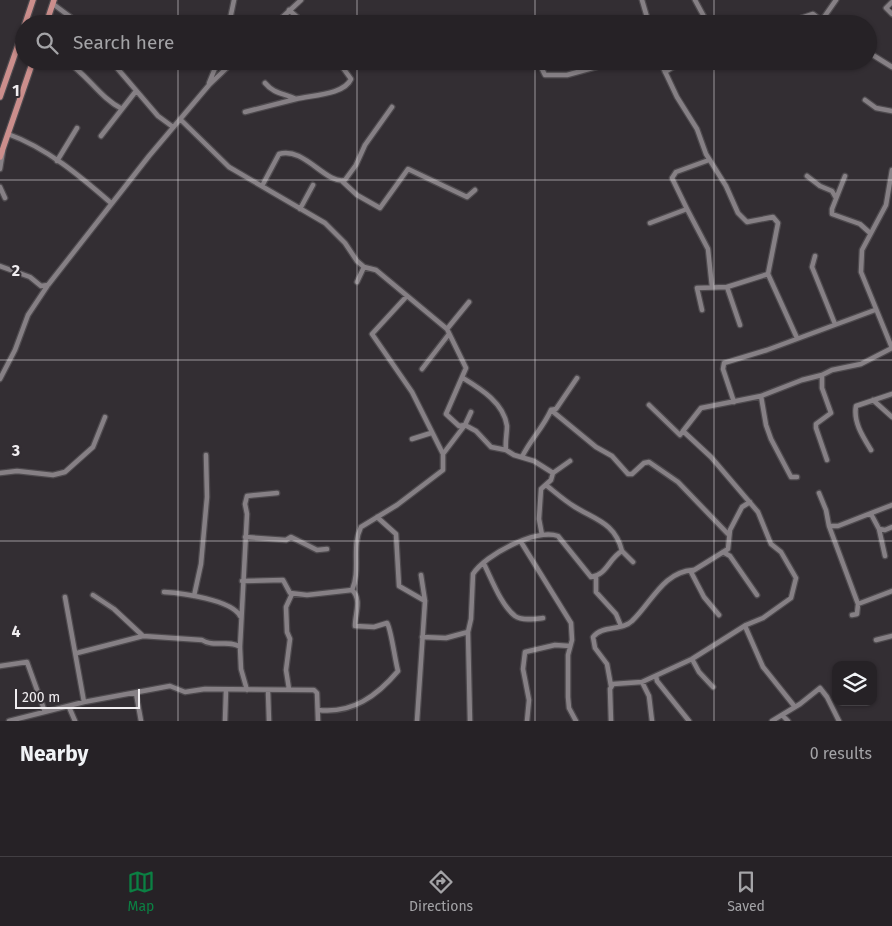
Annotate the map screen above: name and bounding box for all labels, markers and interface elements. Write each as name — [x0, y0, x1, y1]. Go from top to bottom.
search box — [15, 15, 877, 70]
icon: search — [33, 29, 61, 57]
text: Search here — [73, 31, 174, 54]
text: 1 — [12, 81, 20, 100]
text: 2 — [12, 261, 20, 280]
text: 3 — [11, 441, 20, 460]
text: 4 — [11, 622, 21, 641]
map controls — [832, 661, 877, 706]
button: layers — [832, 661, 877, 706]
scale bar — [15, 686, 140, 709]
text: 200 m — [22, 689, 60, 706]
text: Nearby — [20, 741, 88, 767]
text: 0 results — [810, 744, 872, 763]
tab: Map — [127, 868, 155, 915]
tab: Directions — [409, 868, 473, 915]
tab: Saved — [727, 868, 765, 915]

